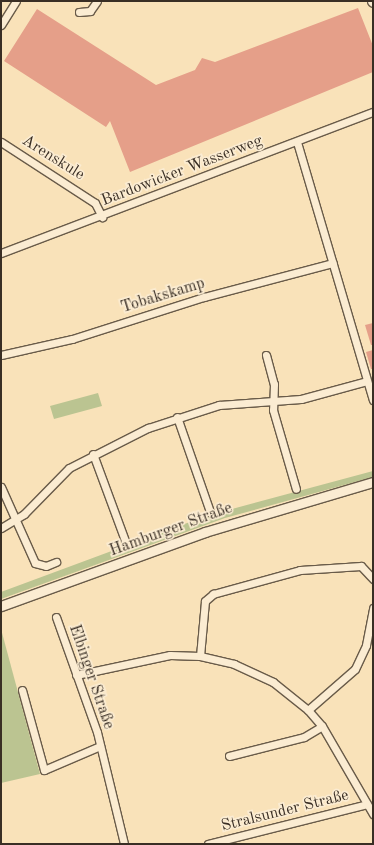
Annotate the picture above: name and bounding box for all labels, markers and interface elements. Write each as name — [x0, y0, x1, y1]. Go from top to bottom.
street label: Arenskule — [18, 131, 88, 185]
street label: Bardowicker Wasserweg — [99, 131, 265, 211]
street label: Tobakskamp — [119, 274, 207, 318]
street label: Hamburger Straße — [107, 499, 235, 561]
street label: Elbinger Straße — [64, 622, 118, 732]
street label: Stralsunder Straße — [219, 786, 351, 836]

